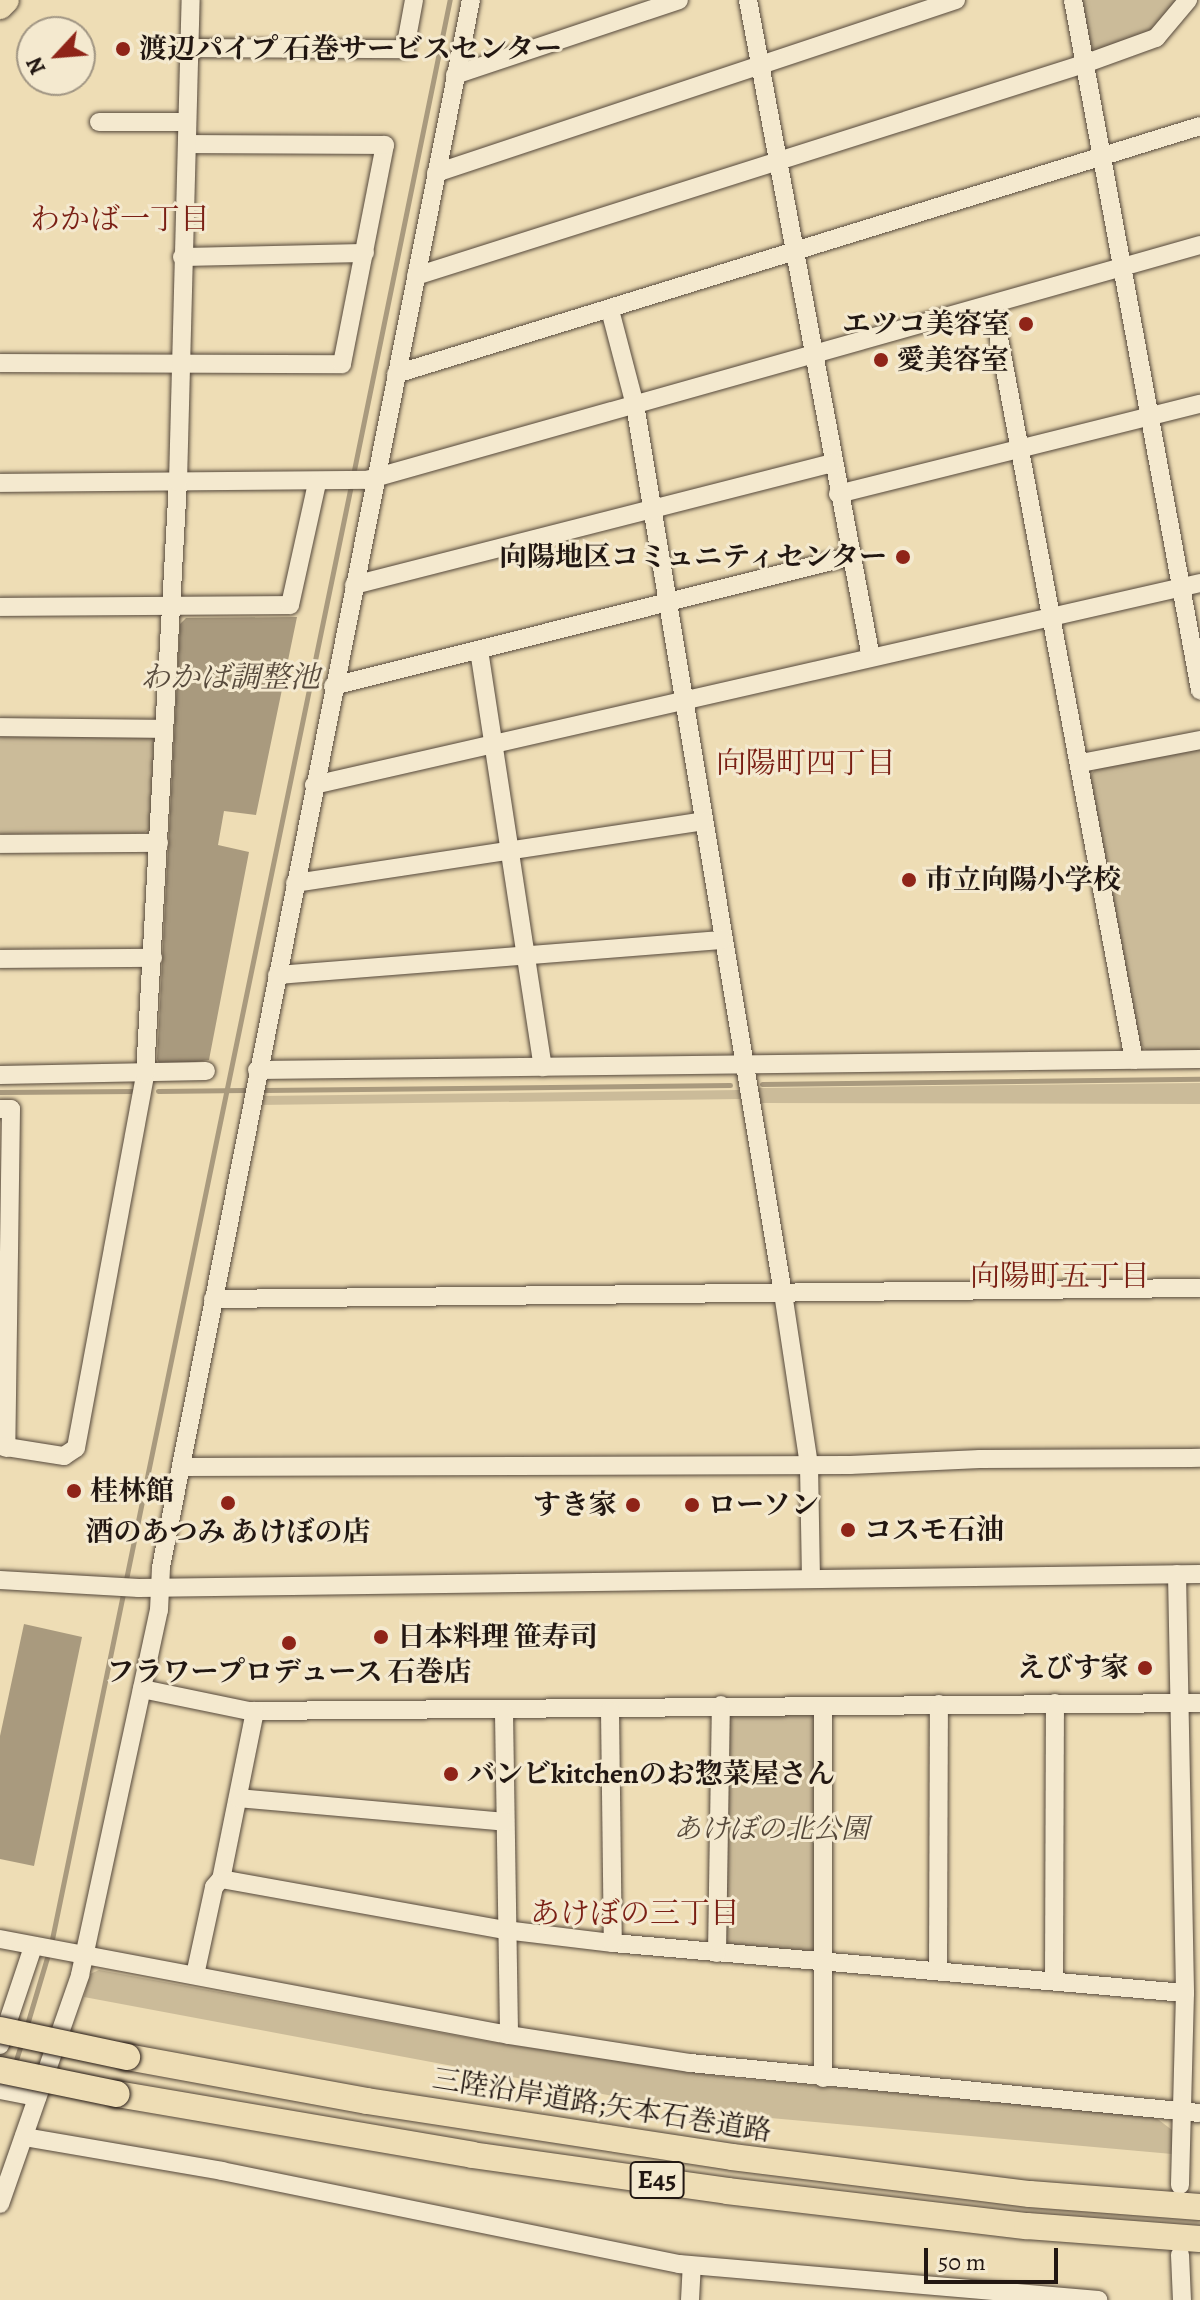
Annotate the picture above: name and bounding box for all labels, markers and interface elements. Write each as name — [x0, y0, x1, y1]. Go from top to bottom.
north arrow — [16, 16, 96, 96]
place label: 渡辺パイプ 石巻サービスセンター — [139, 32, 564, 66]
marker: 渡辺パイプ 石巻サービスセンター — [114, 40, 132, 58]
text: N — [19, 52, 53, 79]
district label: わかば一丁目 — [30, 201, 210, 237]
place label: エツコ美容室 — [842, 307, 1010, 341]
marker: エツコ美容室 — [1017, 315, 1035, 333]
place label: 愛美容室 — [897, 343, 1009, 377]
marker: 愛美容室 — [872, 351, 890, 369]
place label: 向陽地区コミュニティセンター — [495, 540, 887, 574]
marker: 向陽地区コミュニティセンター — [894, 548, 912, 566]
water label: わかば調整池 — [140, 659, 320, 695]
district label: 向陽町四丁目 — [716, 745, 896, 781]
place label: 市立向陽小学校 — [925, 863, 1121, 897]
marker: 市立向陽小学校 — [900, 871, 918, 889]
district label: 向陽町五丁目 — [970, 1258, 1150, 1294]
place label: 桂林館 — [90, 1474, 174, 1508]
marker: 桂林館 — [65, 1482, 83, 1500]
place label: すき家 — [533, 1488, 617, 1522]
place label: ローソン — [708, 1488, 820, 1522]
marker: 酒のあつみ あけぼの店 — [219, 1494, 237, 1512]
marker: すき家 — [624, 1496, 642, 1514]
marker: ローソン — [683, 1496, 701, 1514]
place label: コスモ石油 — [864, 1513, 1004, 1547]
place label: 酒のあつみ あけぼの店 — [86, 1515, 370, 1549]
marker: コスモ石油 — [839, 1521, 857, 1539]
place label: 日本料理 笹寿司 — [397, 1620, 598, 1654]
marker: 日本料理 笹寿司 — [372, 1628, 390, 1646]
marker: フラワープロデュース 石巻店 — [280, 1634, 298, 1652]
place label: えびす家 — [1017, 1651, 1129, 1685]
place label: フラワープロデュース 石巻店 — [105, 1655, 473, 1689]
marker: えびす家 — [1136, 1659, 1154, 1677]
place label: バンビkitchenのお惣菜屋さん — [467, 1757, 835, 1791]
marker: バンビkitchenのお惣菜屋さん — [442, 1765, 460, 1783]
park label: あけぼの北公園 — [673, 1812, 869, 1846]
district label: あけぼの三丁目 — [530, 1895, 740, 1931]
street label: 三陸沿岸道路;矢本石巻道路 — [430, 2062, 774, 2148]
road number: E45 — [629, 2158, 685, 2202]
scale bar — [928, 2232, 1062, 2282]
text: 50 m — [938, 2246, 986, 2278]

